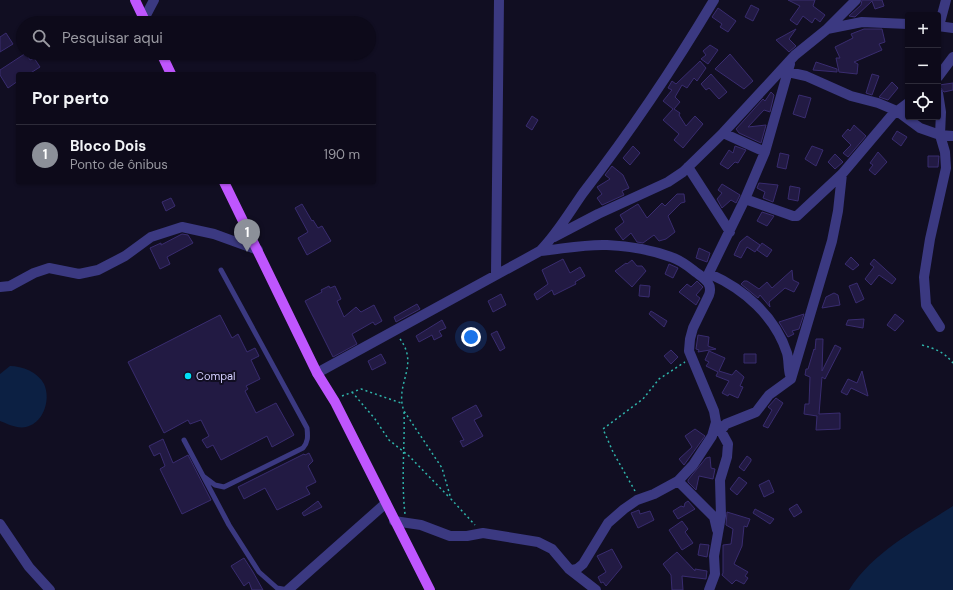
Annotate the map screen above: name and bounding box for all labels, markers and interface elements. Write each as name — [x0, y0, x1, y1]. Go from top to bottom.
map controls — [905, 12, 941, 120]
button: + — [905, 12, 941, 48]
search box — [16, 16, 376, 60]
icon: search — [30, 27, 52, 49]
text: Pesquisar aqui — [62, 28, 163, 48]
button: − — [905, 48, 941, 84]
button: locate — [905, 84, 941, 120]
text: Por perto — [32, 87, 109, 109]
text: Bloco Dois — [70, 136, 146, 156]
text: 1 — [43, 146, 47, 163]
text: 190 m — [324, 146, 360, 163]
text: Ponto de ônibus — [70, 156, 168, 173]
pin: 1 — [234, 219, 260, 252]
your location — [461, 327, 481, 347]
place label: Compal — [196, 369, 236, 383]
marker: Compal — [183, 371, 193, 381]

